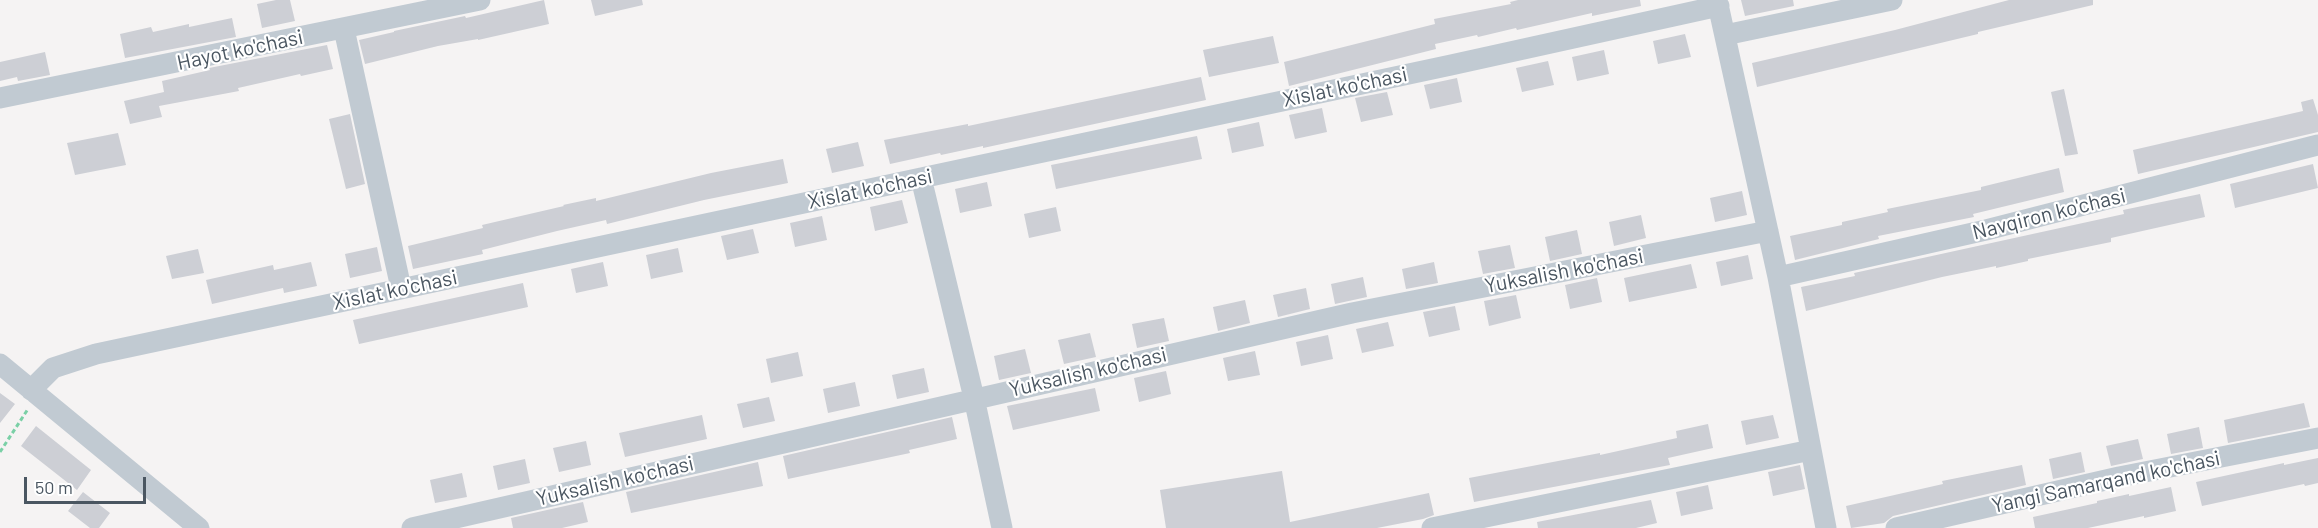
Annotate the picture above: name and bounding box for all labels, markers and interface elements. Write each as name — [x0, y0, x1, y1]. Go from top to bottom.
street label: Hayot ko'chasi — [175, 24, 305, 76]
street label: Xislat ko'chasi — [1280, 62, 1410, 112]
street label: Xislat ko'chasi — [805, 164, 935, 214]
street label: Navqiron ko'chasi — [1970, 183, 2128, 245]
street label: Yuksalish ko'chasi — [1483, 243, 1645, 299]
street label: Xislat ko'chasi — [330, 265, 460, 315]
street label: Yuksalish ko'chasi — [1007, 342, 1169, 402]
street label: Yangi Samarqand ko'chasi — [1989, 445, 2223, 519]
street label: Yuksalish ko'chasi — [534, 451, 696, 511]
scale bar — [27, 465, 148, 503]
text: 50 m — [35, 476, 73, 498]

